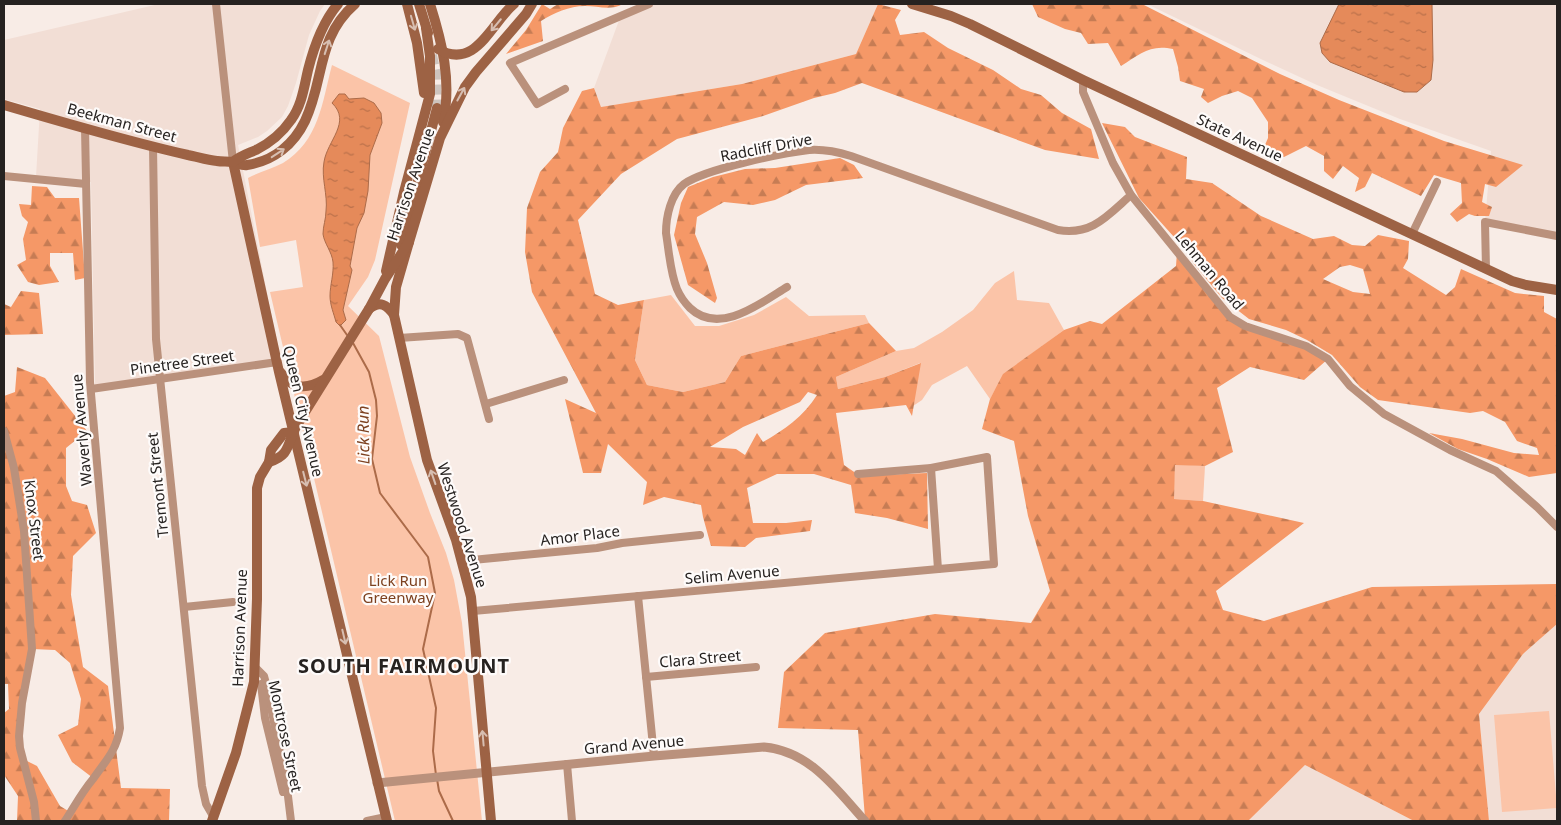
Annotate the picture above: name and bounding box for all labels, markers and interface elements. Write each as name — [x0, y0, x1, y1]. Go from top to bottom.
one-way arrow — [408, 15, 418, 31]
one-way arrow — [490, 18, 501, 31]
one-way arrow — [322, 39, 332, 55]
one-way arrow — [457, 88, 467, 102]
street label: Beekman Street — [65, 98, 179, 146]
street label: State Avenue — [1194, 108, 1286, 166]
street label: Harrison Avenue — [381, 125, 439, 243]
street label: Radcliff Drive — [718, 128, 814, 166]
one-way arrow — [271, 148, 285, 158]
street label: Lehman Road — [1171, 226, 1249, 314]
street label: Queen City Avenue — [279, 343, 329, 479]
street label: Pinetree Street — [129, 345, 236, 379]
street label: Waverly Avenue — [66, 373, 96, 487]
water label: Lick Run — [351, 405, 375, 465]
street label: Tremont Street — [141, 431, 172, 539]
street label: Westwood Avenue — [433, 460, 493, 590]
one-way arrow — [427, 469, 437, 485]
one-way arrow — [301, 470, 310, 486]
street label: Knox Street — [20, 479, 50, 562]
street label: Amor Place — [539, 520, 621, 550]
street label: Selim Avenue — [684, 560, 780, 588]
street label: Harrison Avenue — [227, 569, 251, 687]
park label: Lick Run Greenway — [363, 570, 434, 607]
one-way arrow — [340, 628, 349, 644]
street label: Clara Street — [658, 644, 742, 672]
district label: SOUTH FAIRMOUNT — [298, 652, 510, 679]
street label: Montrose Street — [264, 678, 308, 794]
one-way arrow — [479, 730, 488, 746]
street label: Grand Avenue — [583, 730, 685, 758]

